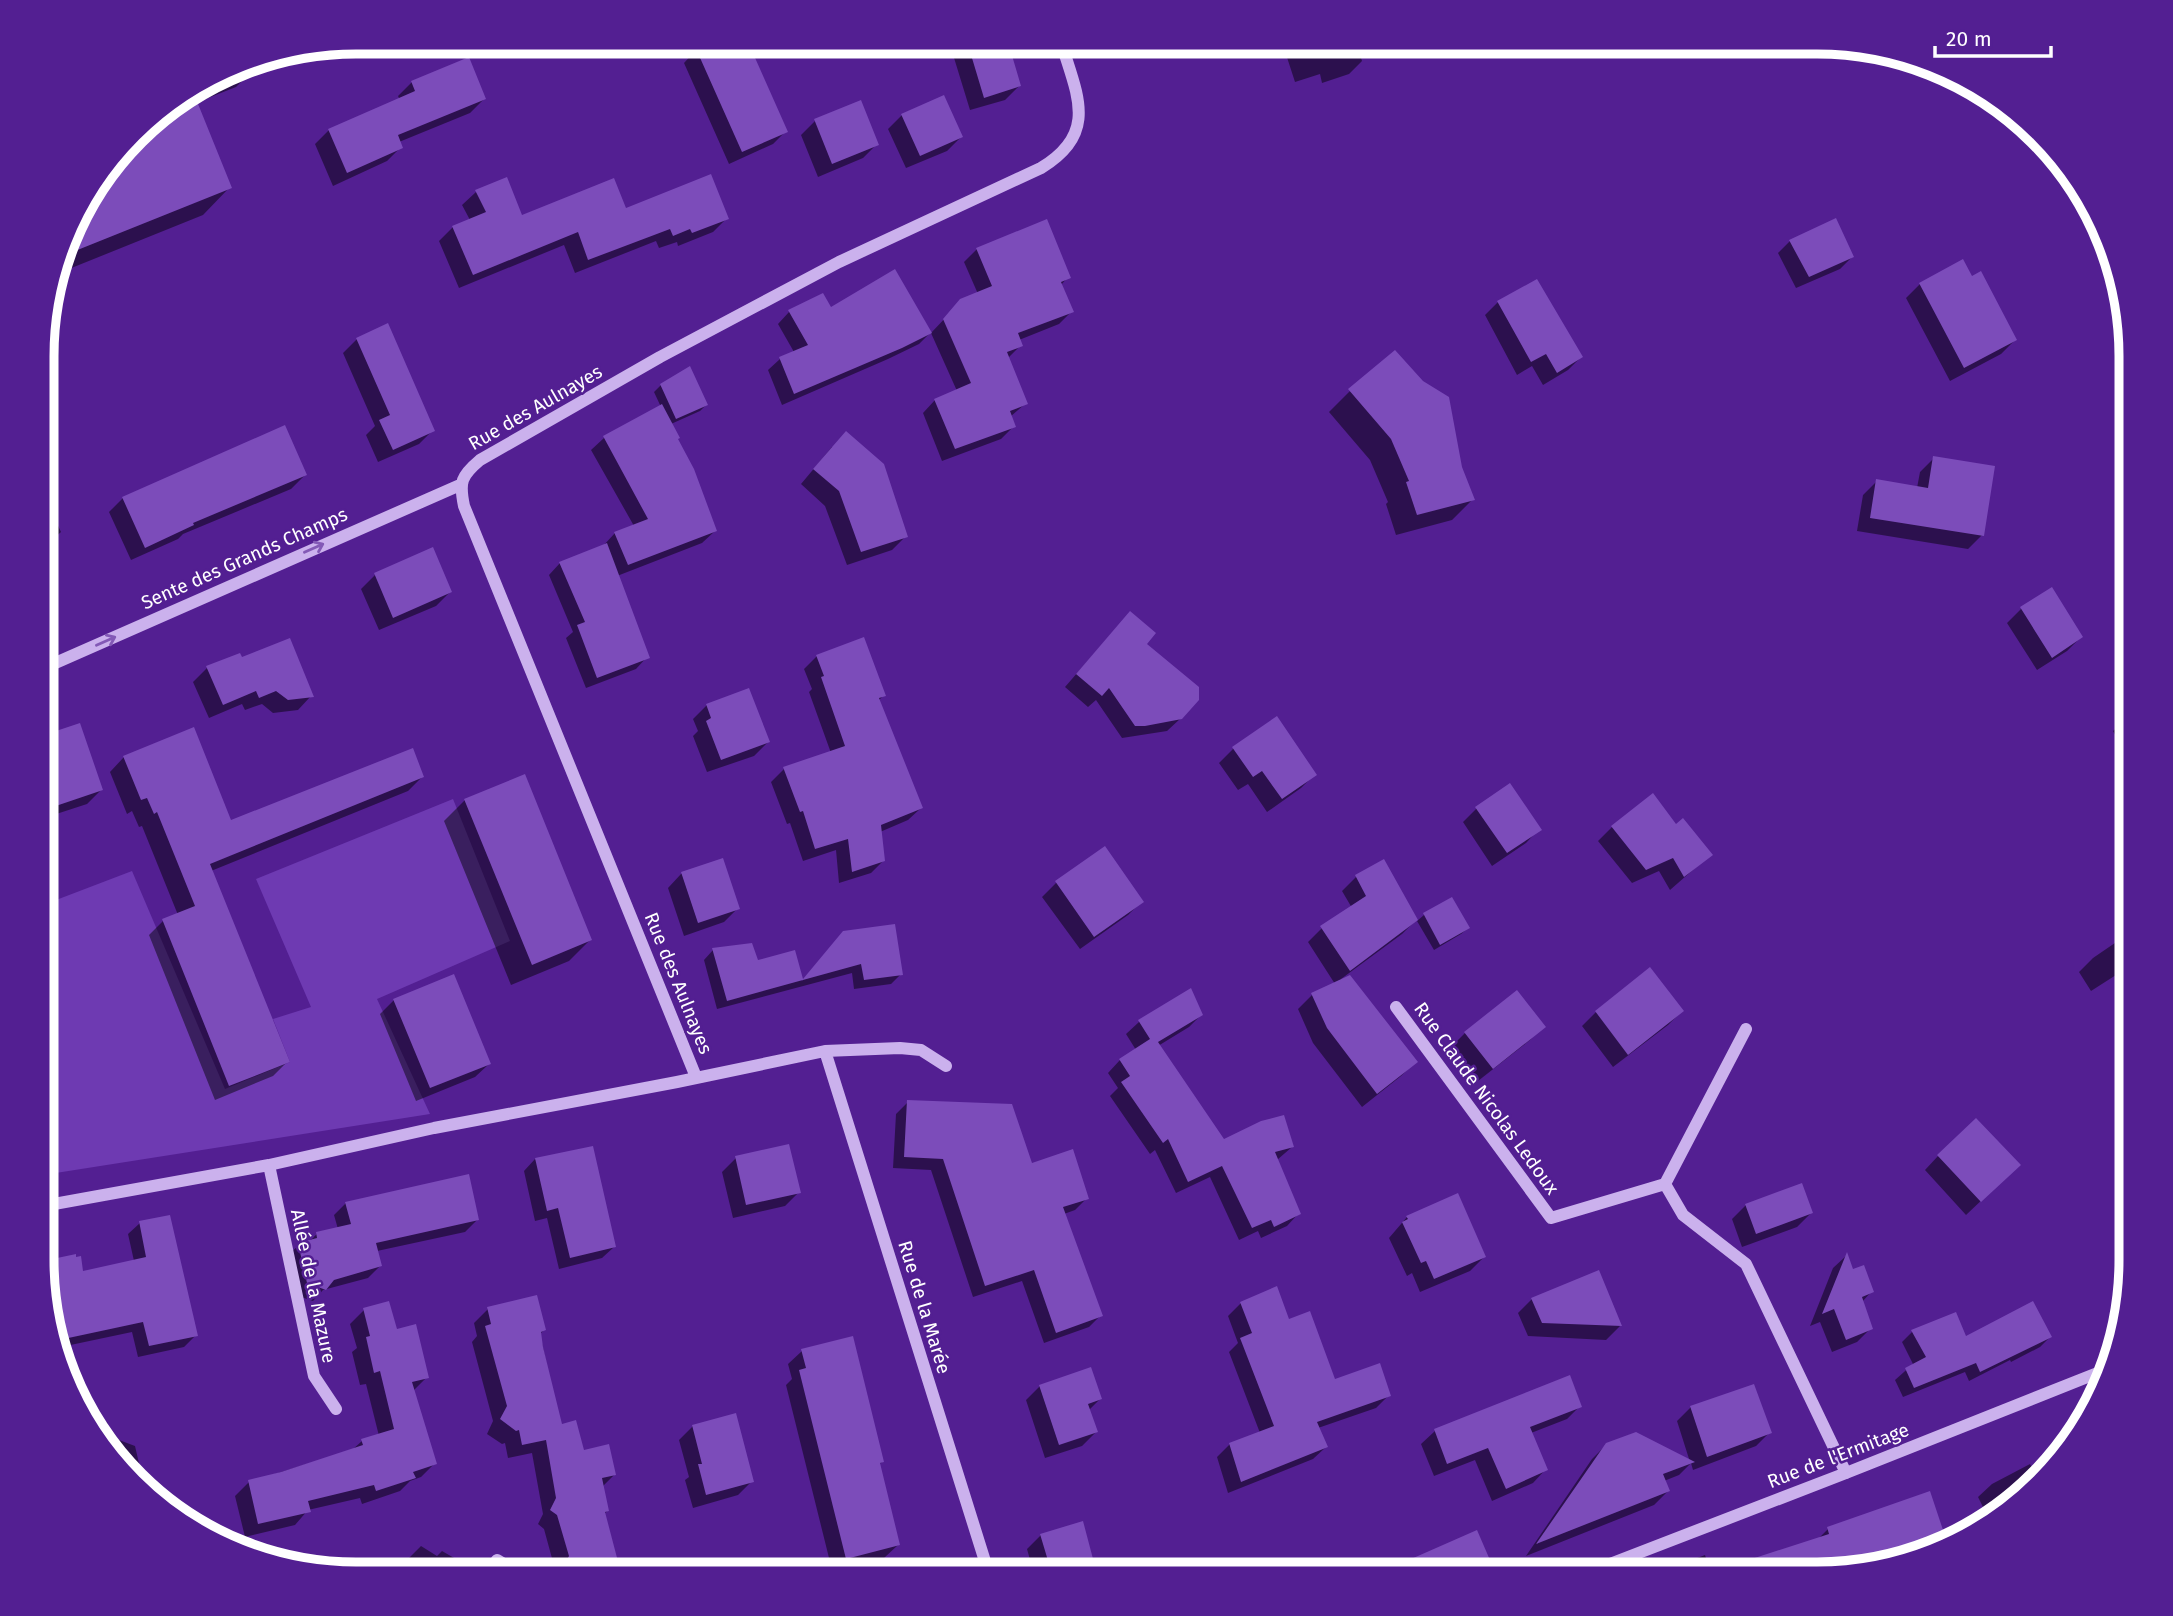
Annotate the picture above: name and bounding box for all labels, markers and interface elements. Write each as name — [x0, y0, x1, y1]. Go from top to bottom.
scale bar — [1935, 14, 2050, 58]
text: 20 m — [1946, 26, 1992, 52]
street label: Rue des Aulnayes — [464, 360, 606, 455]
street label: Sente des Grands Champs — [138, 503, 351, 614]
one-way arrow — [303, 541, 324, 554]
one-way arrow — [95, 634, 117, 647]
street label: Rue des Aulnayes — [640, 909, 717, 1058]
street label: Rue Claude Nicolas Ledoux — [1409, 998, 1564, 1199]
street label: Allée de la Mazure — [286, 1207, 341, 1365]
street label: Rue de la Marée — [893, 1238, 956, 1377]
street label: Rue de l'Ermitage — [1764, 1418, 1912, 1493]

